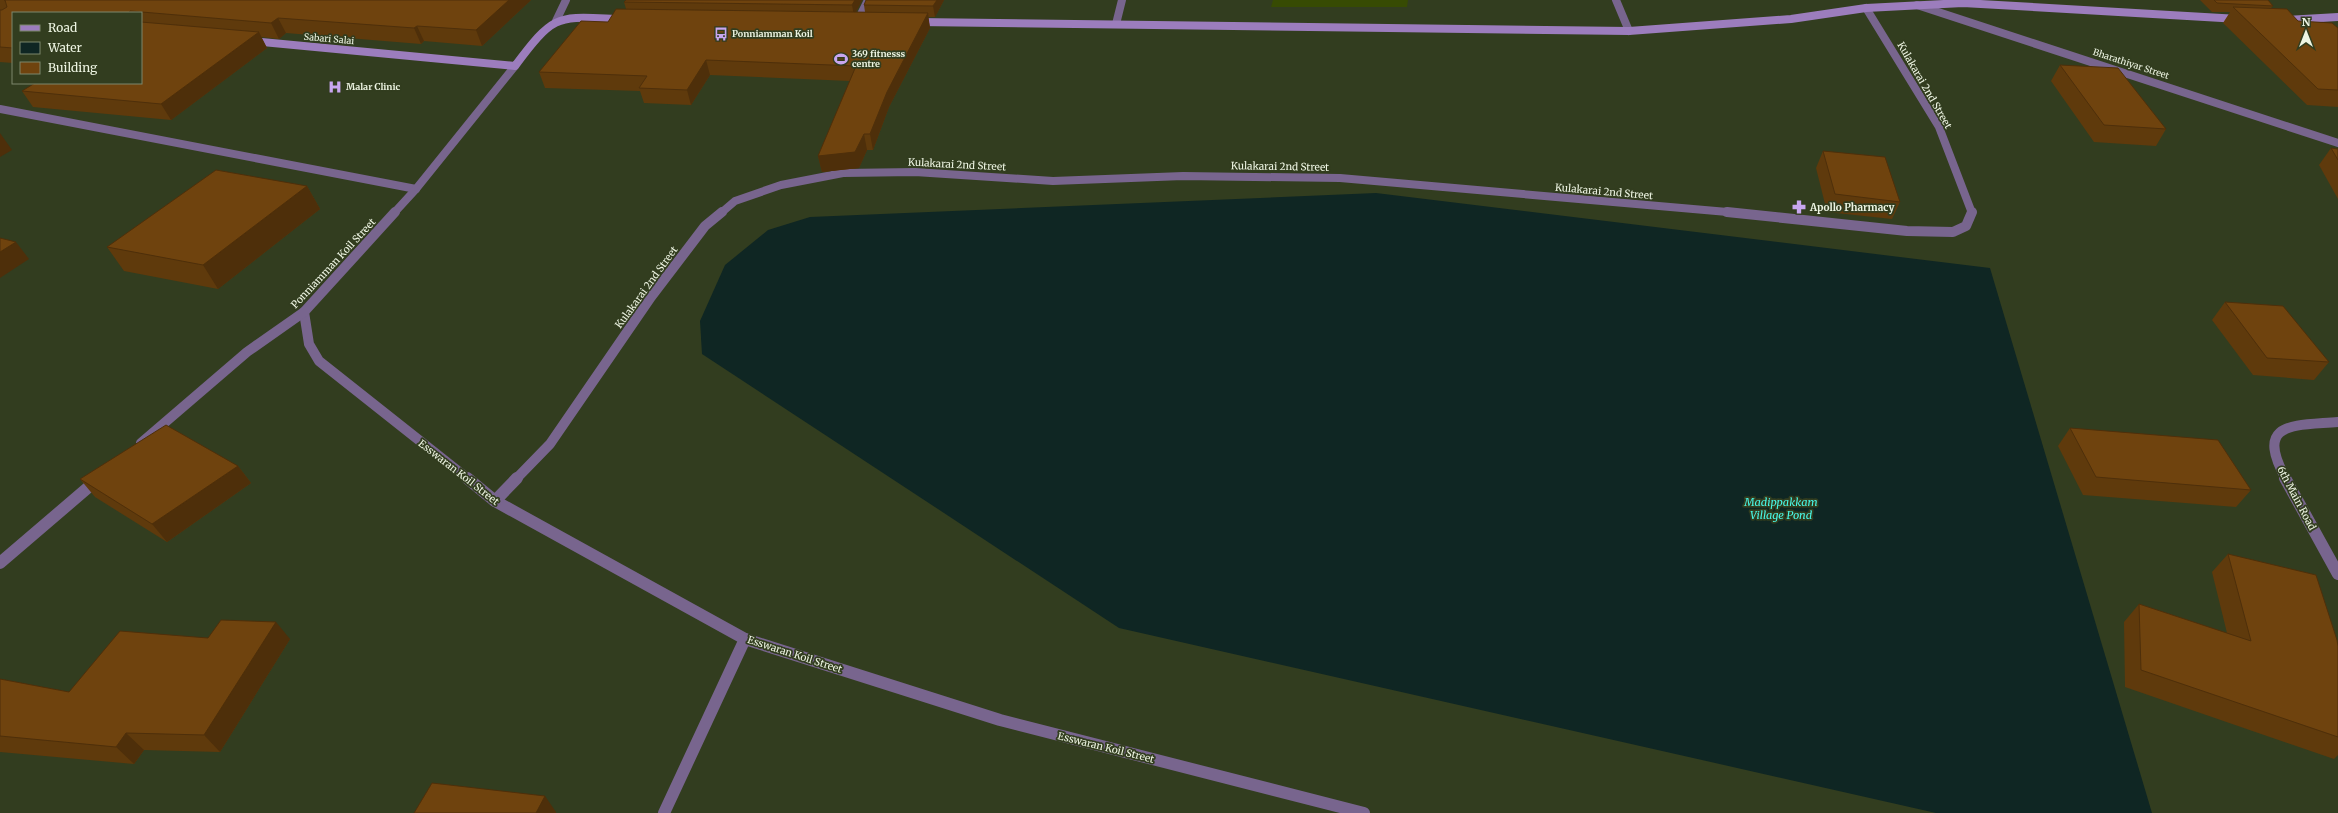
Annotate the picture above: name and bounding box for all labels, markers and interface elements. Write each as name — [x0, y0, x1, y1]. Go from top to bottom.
legend — [12, 12, 142, 84]
north arrow — [2286, 12, 2326, 52]
text: N — [2302, 15, 2311, 29]
text: Road — [48, 20, 77, 35]
bus stop icon: Ponniamman Koil — [713, 26, 729, 42]
place label: Ponniamman Koil — [732, 28, 813, 39]
street label: Sabari Salai — [303, 31, 355, 46]
street label: Kulakarai 2nd Street — [1894, 39, 1955, 131]
text: Water — [47, 40, 83, 55]
street label: Bharathiyar Street — [2092, 46, 2171, 81]
place label: 369 fitnesss centre — [852, 48, 906, 69]
sports icon: 369 fitnesss centre — [833, 51, 849, 67]
text: Building — [48, 60, 98, 75]
hospital icon: Malar Clinic — [327, 79, 343, 95]
place label: Malar Clinic — [346, 81, 400, 92]
street label: Kulakarai 2nd Street — [908, 155, 1006, 174]
street label: Kulakarai 2nd Street — [1231, 159, 1329, 174]
street label: Kulakarai 2nd Street — [1554, 181, 1654, 202]
pharmacy icon: Apollo Pharmacy — [1791, 199, 1807, 215]
place label: Apollo Pharmacy — [1809, 201, 1894, 214]
street label: Ponniamman Koil Street — [288, 216, 378, 311]
street label: Kulakarai 2nd Street — [612, 244, 681, 331]
street label: Esswaran Koil Street — [416, 437, 502, 508]
street label: 6th Main Road — [2274, 464, 2319, 532]
water label: Madippakkam Village Pond — [1743, 495, 1818, 522]
street label: Esswaran Koil Street — [746, 633, 844, 676]
street label: Esswaran Koil Street — [1056, 729, 1156, 766]

